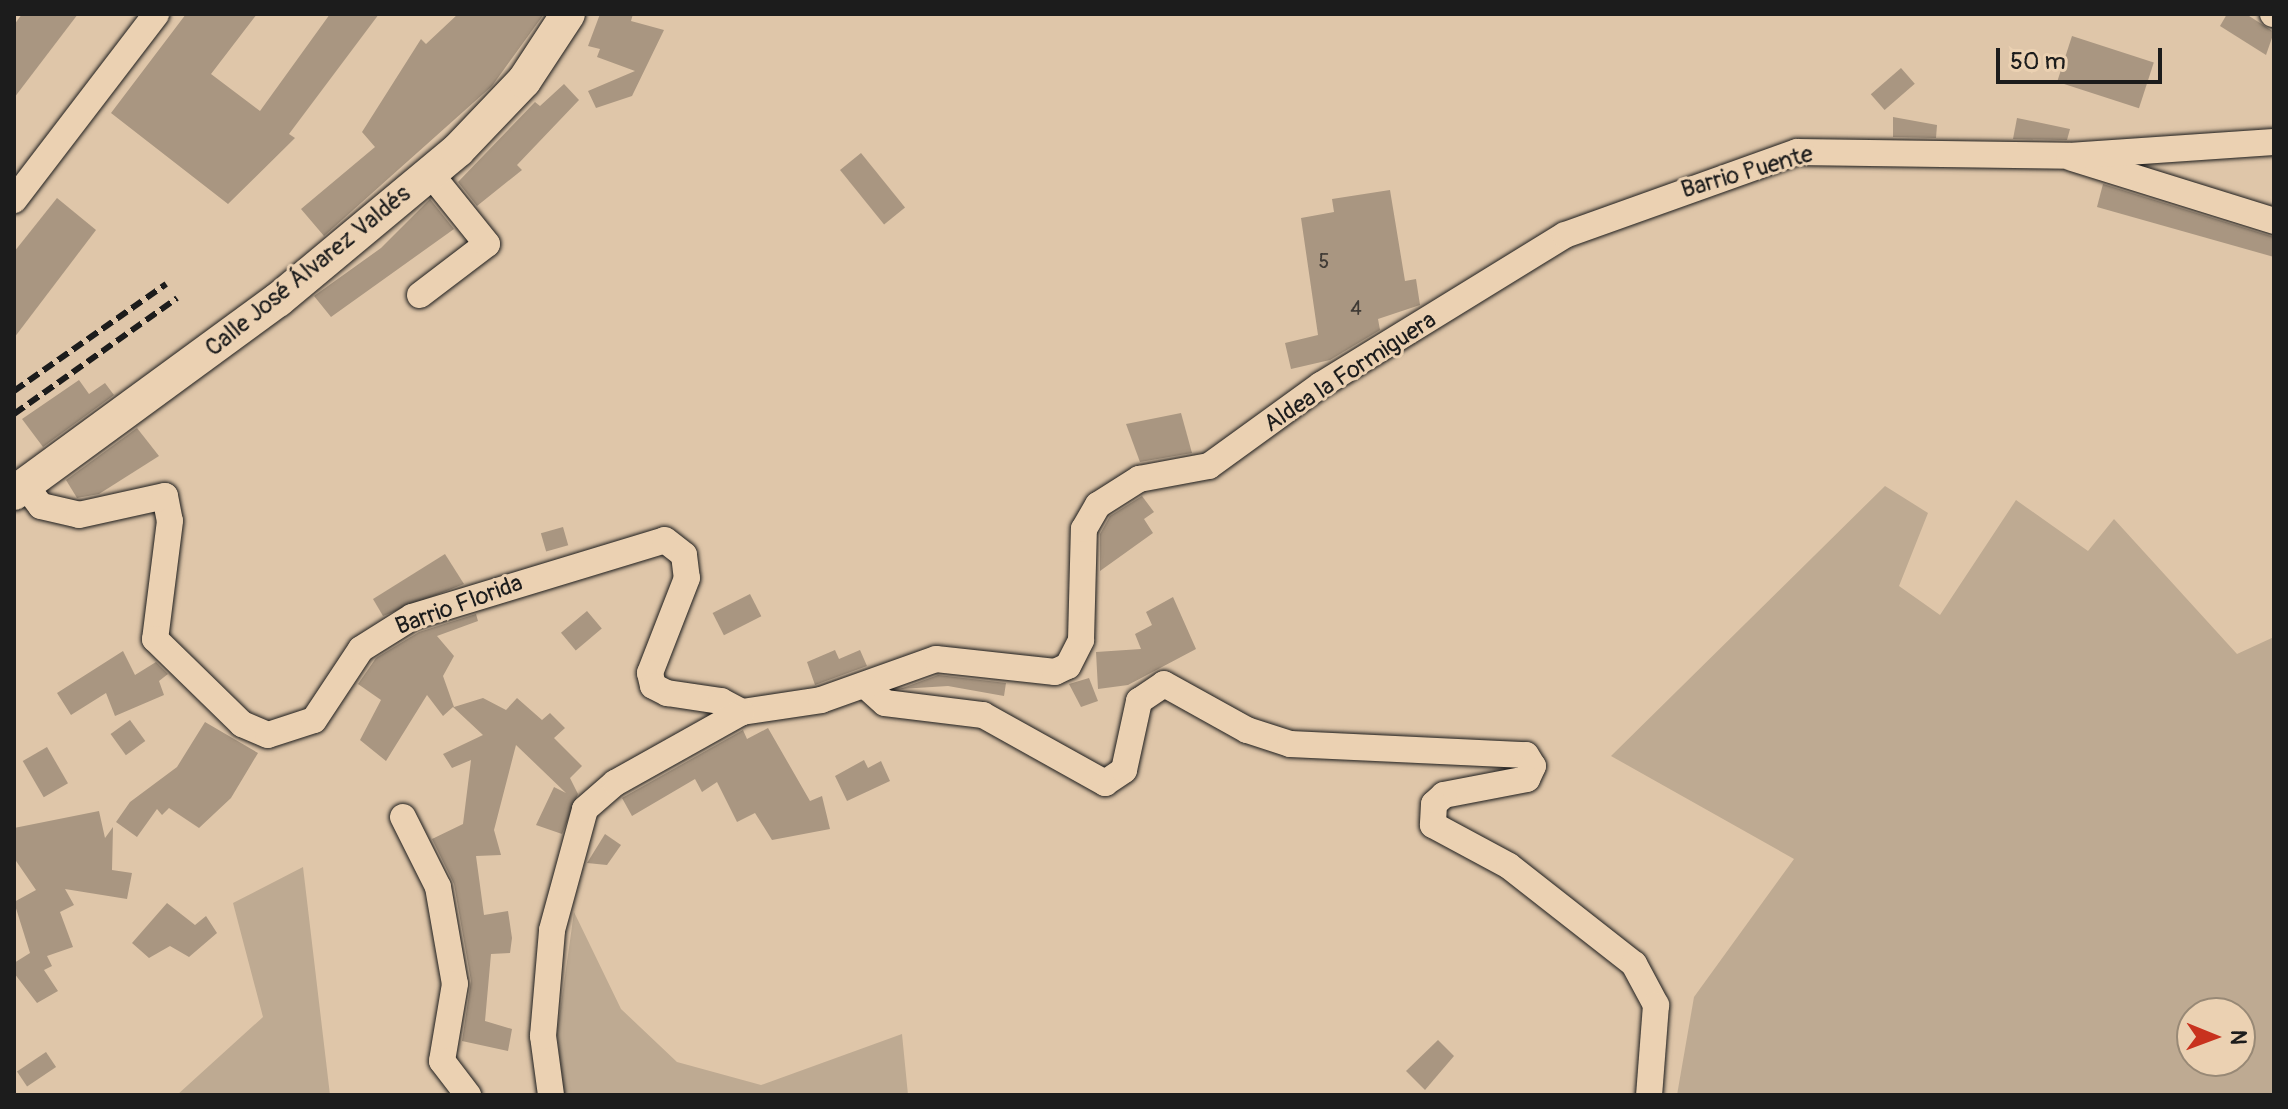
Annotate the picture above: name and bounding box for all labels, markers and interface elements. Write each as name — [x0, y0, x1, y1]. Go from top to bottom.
scale bar — [2000, 32, 2166, 82]
text: 50 m — [2010, 47, 2066, 76]
street label: Barrio Puente — [1678, 139, 1816, 205]
street label: Calle José Álvarez Valdés — [200, 179, 416, 363]
house number: 5 — [1319, 249, 1329, 273]
house number: 4 — [1350, 296, 1362, 320]
street label: Aldea la Formiguera — [1258, 306, 1442, 438]
street label: Barrio Florida — [392, 569, 526, 641]
north arrow — [2176, 997, 2256, 1077]
text: N — [2224, 1030, 2252, 1045]

